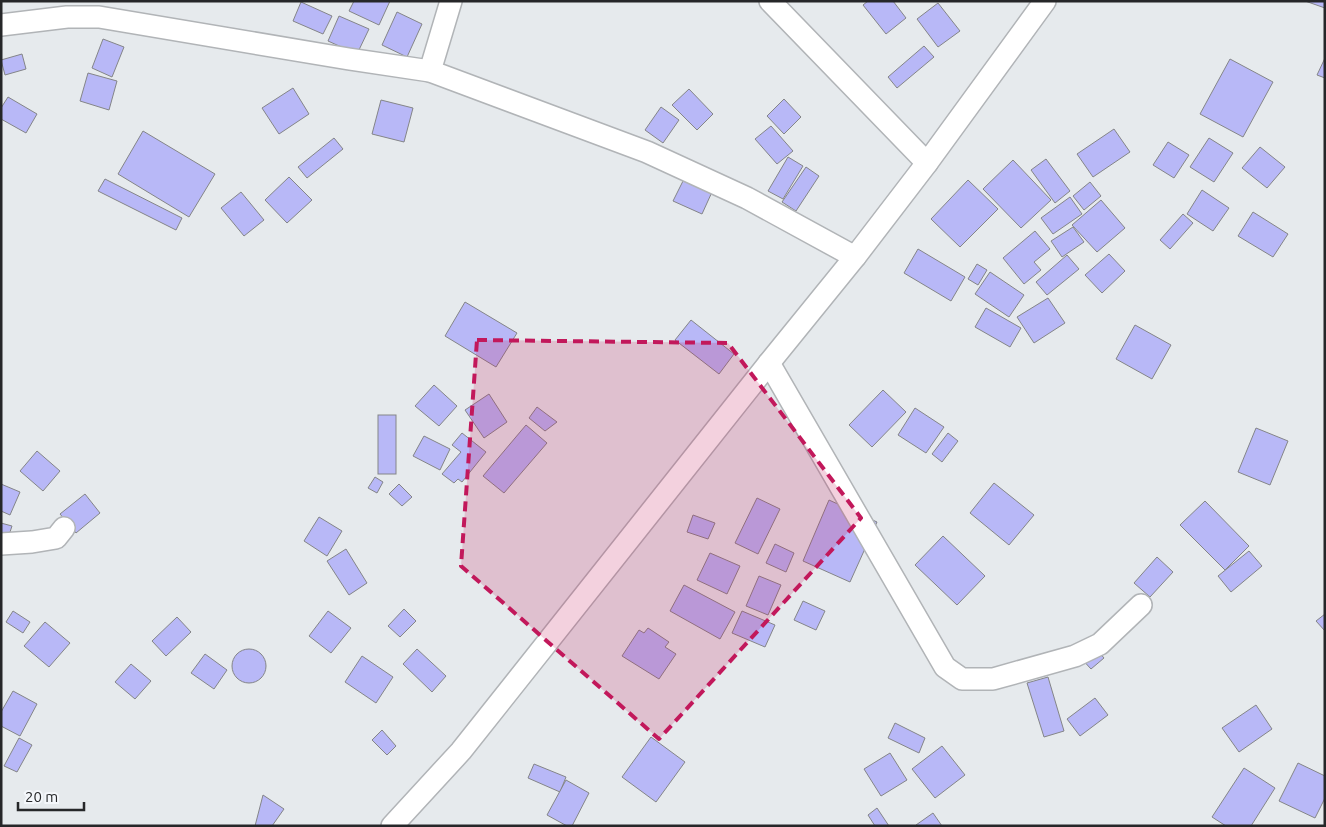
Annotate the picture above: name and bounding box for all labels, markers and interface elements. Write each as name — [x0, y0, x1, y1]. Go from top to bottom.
scale bar — [18, 780, 84, 812]
text: 20 m — [25, 788, 58, 805]

